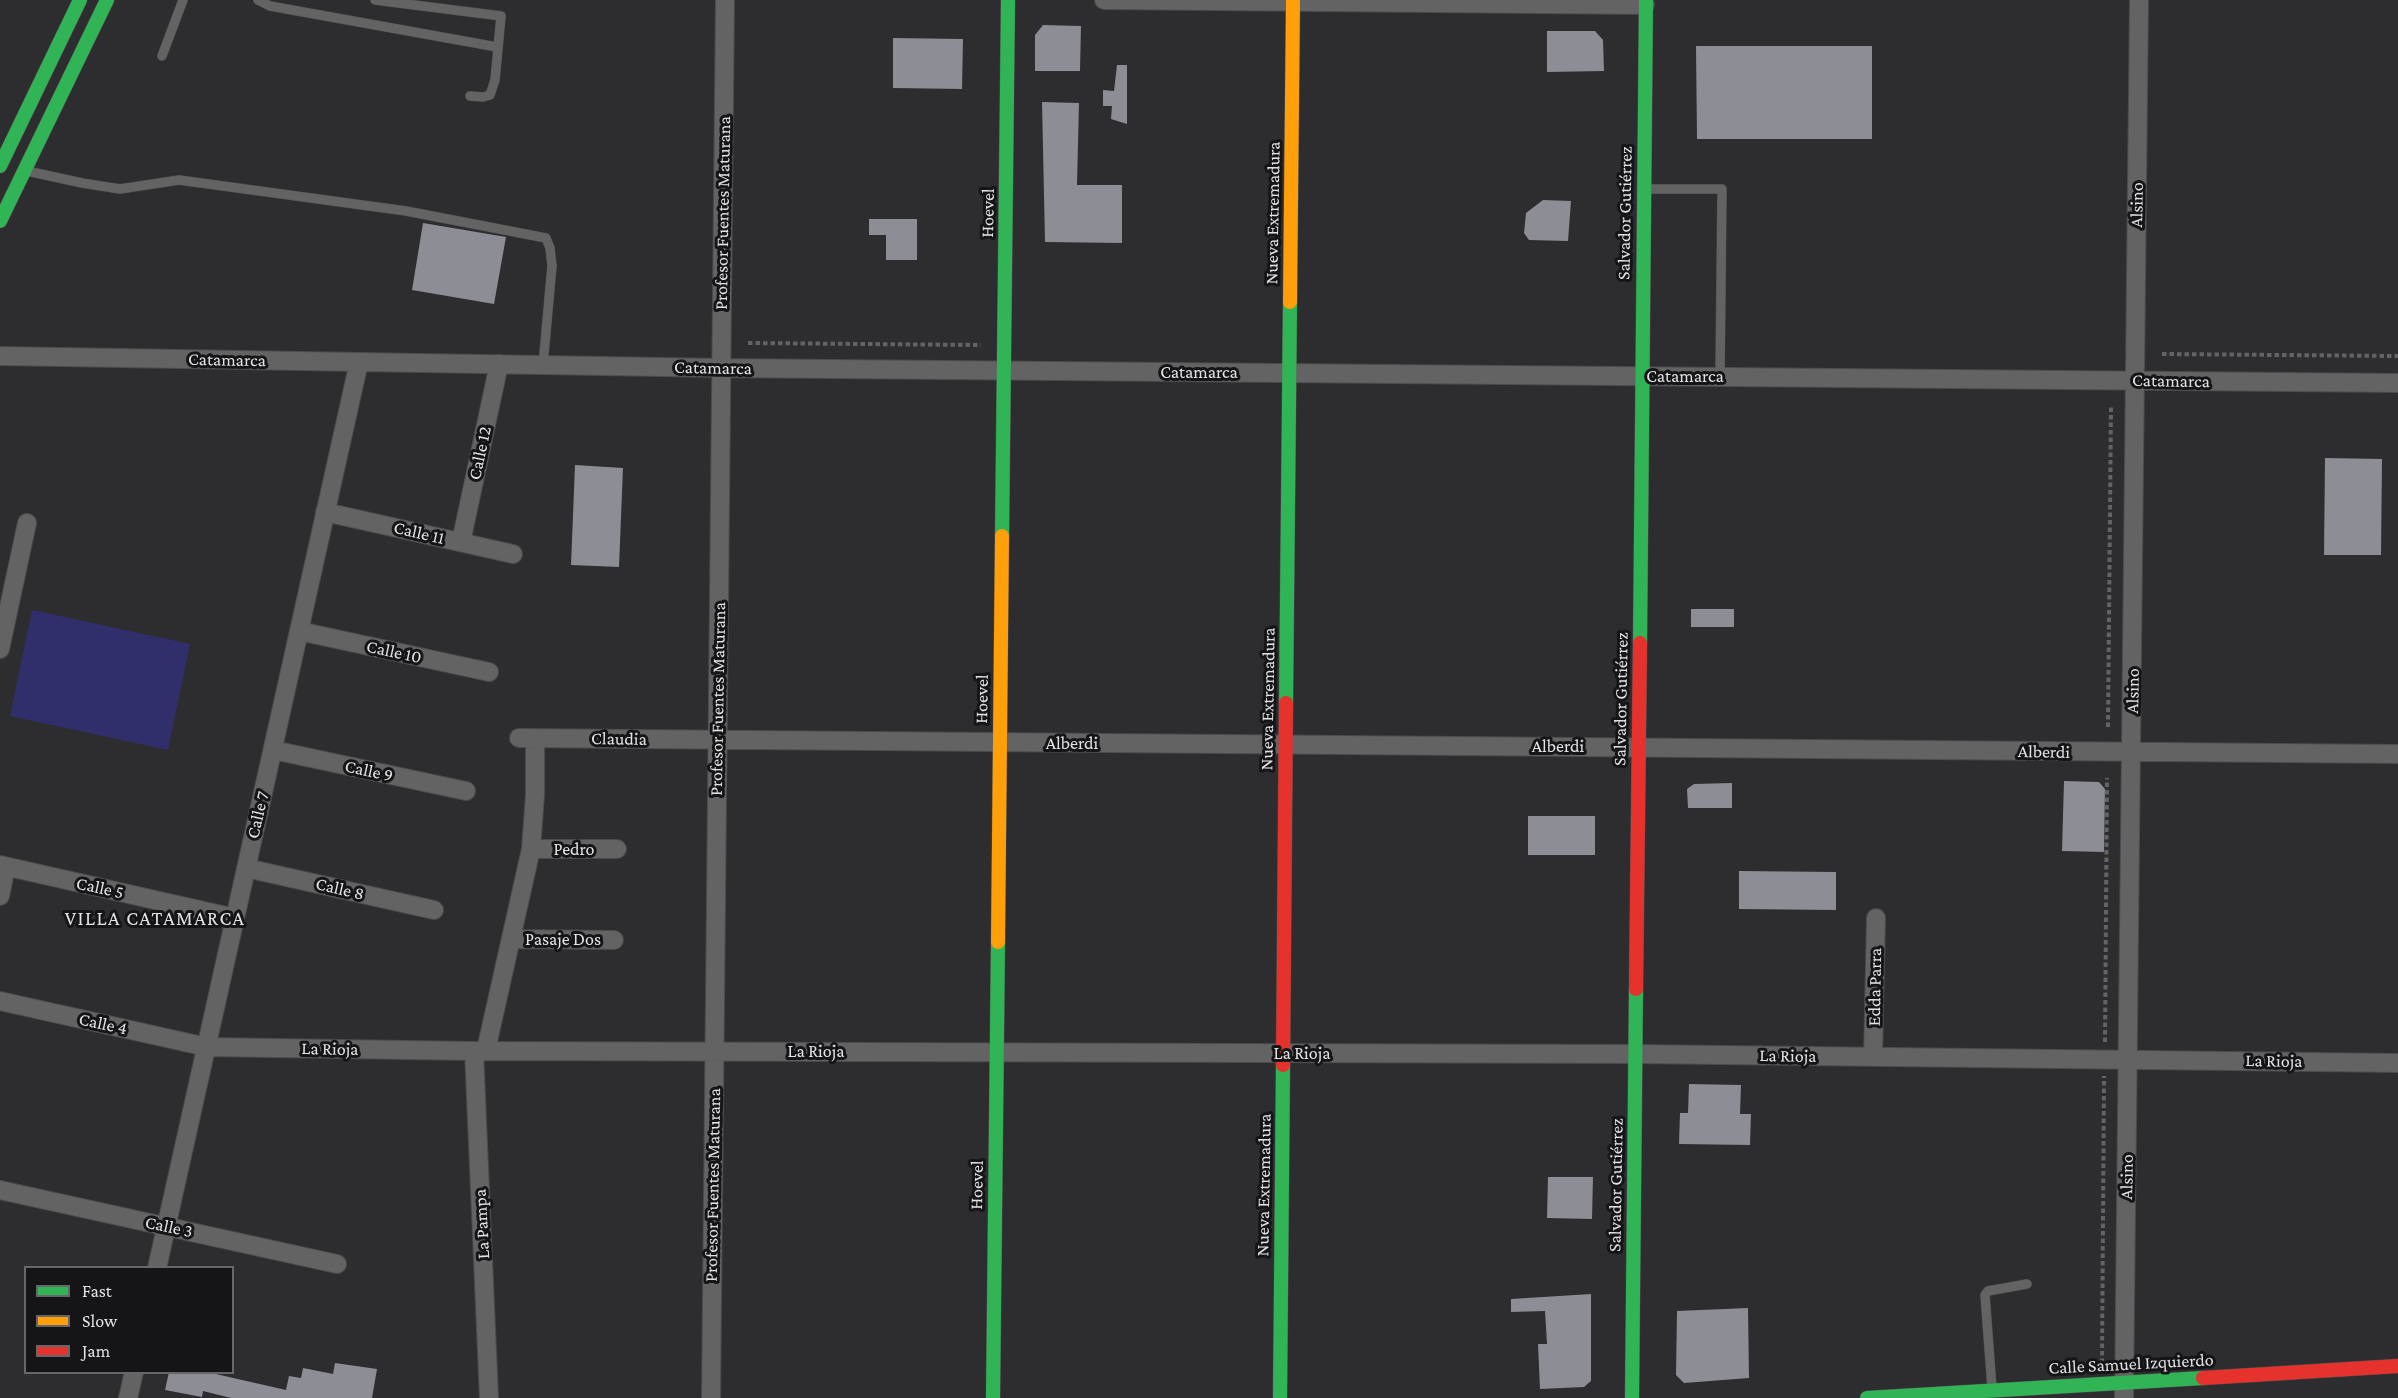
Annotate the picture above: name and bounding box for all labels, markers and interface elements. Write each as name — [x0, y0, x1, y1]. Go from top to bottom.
street label: Profesor Fuentes Maturana — [711, 116, 735, 310]
street label: Nueva Extremadura — [1261, 141, 1285, 285]
street label: Salvador Gutiérrez — [1613, 146, 1637, 280]
street label: Alsino — [2126, 182, 2148, 228]
street label: Hoevel — [977, 188, 999, 238]
street label: Catamarca — [188, 349, 266, 371]
street label: Catamarca — [674, 357, 752, 379]
street label: Catamarca — [1160, 361, 1238, 383]
street label: Catamarca — [1646, 365, 1724, 387]
street label: Catamarca — [2132, 370, 2210, 392]
street label: Calle 12 — [464, 424, 496, 482]
street label: Calle 11 — [391, 517, 447, 549]
street label: Profesor Fuentes Maturana — [706, 602, 730, 796]
street label: Nueva Extremadura — [1256, 627, 1280, 771]
street label: Salvador Gutiérrez — [1609, 632, 1633, 766]
street label: Calle 10 — [364, 636, 424, 668]
street label: Alsino — [2122, 668, 2144, 714]
street label: Hoevel — [971, 674, 993, 724]
street label: Claudia — [591, 728, 647, 750]
street label: Alberdi — [1046, 732, 1098, 754]
street label: Alberdi — [1532, 735, 1584, 757]
street label: Alberdi — [2018, 741, 2070, 763]
street label: Calle 9 — [343, 755, 395, 787]
street label: Calle 7 — [242, 789, 274, 841]
street label: Pedro — [553, 838, 595, 860]
street label: Calle 5 — [74, 872, 126, 904]
street label: Calle 8 — [314, 873, 366, 905]
district label: VILLA CATAMARCA — [65, 907, 245, 931]
street label: Pasaje Dos — [525, 928, 601, 950]
street label: Edda Parra — [1864, 948, 1886, 1026]
street label: Calle 4 — [77, 1008, 129, 1040]
street label: La Rioja — [301, 1038, 359, 1060]
street label: La Rioja — [787, 1040, 845, 1062]
street label: La Rioja — [1273, 1042, 1331, 1064]
street label: La Rioja — [1759, 1045, 1817, 1067]
street label: La Rioja — [2245, 1050, 2303, 1072]
street label: Profesor Fuentes Maturana — [701, 1088, 725, 1282]
street label: Nueva Extremadura — [1252, 1113, 1276, 1257]
street label: Salvador Gutiérrez — [1604, 1118, 1628, 1252]
street label: Alsino — [2116, 1154, 2138, 1200]
street label: Hoevel — [966, 1160, 988, 1210]
street label: La Pampa — [469, 1188, 495, 1260]
street label: Calle 3 — [143, 1211, 195, 1243]
legend — [24, 1266, 234, 1374]
text: Fast — [82, 1281, 112, 1301]
text: Slow — [82, 1311, 117, 1331]
text: Jam — [82, 1341, 110, 1361]
street label: Calle Samuel Izquierdo — [2048, 1349, 2214, 1379]

